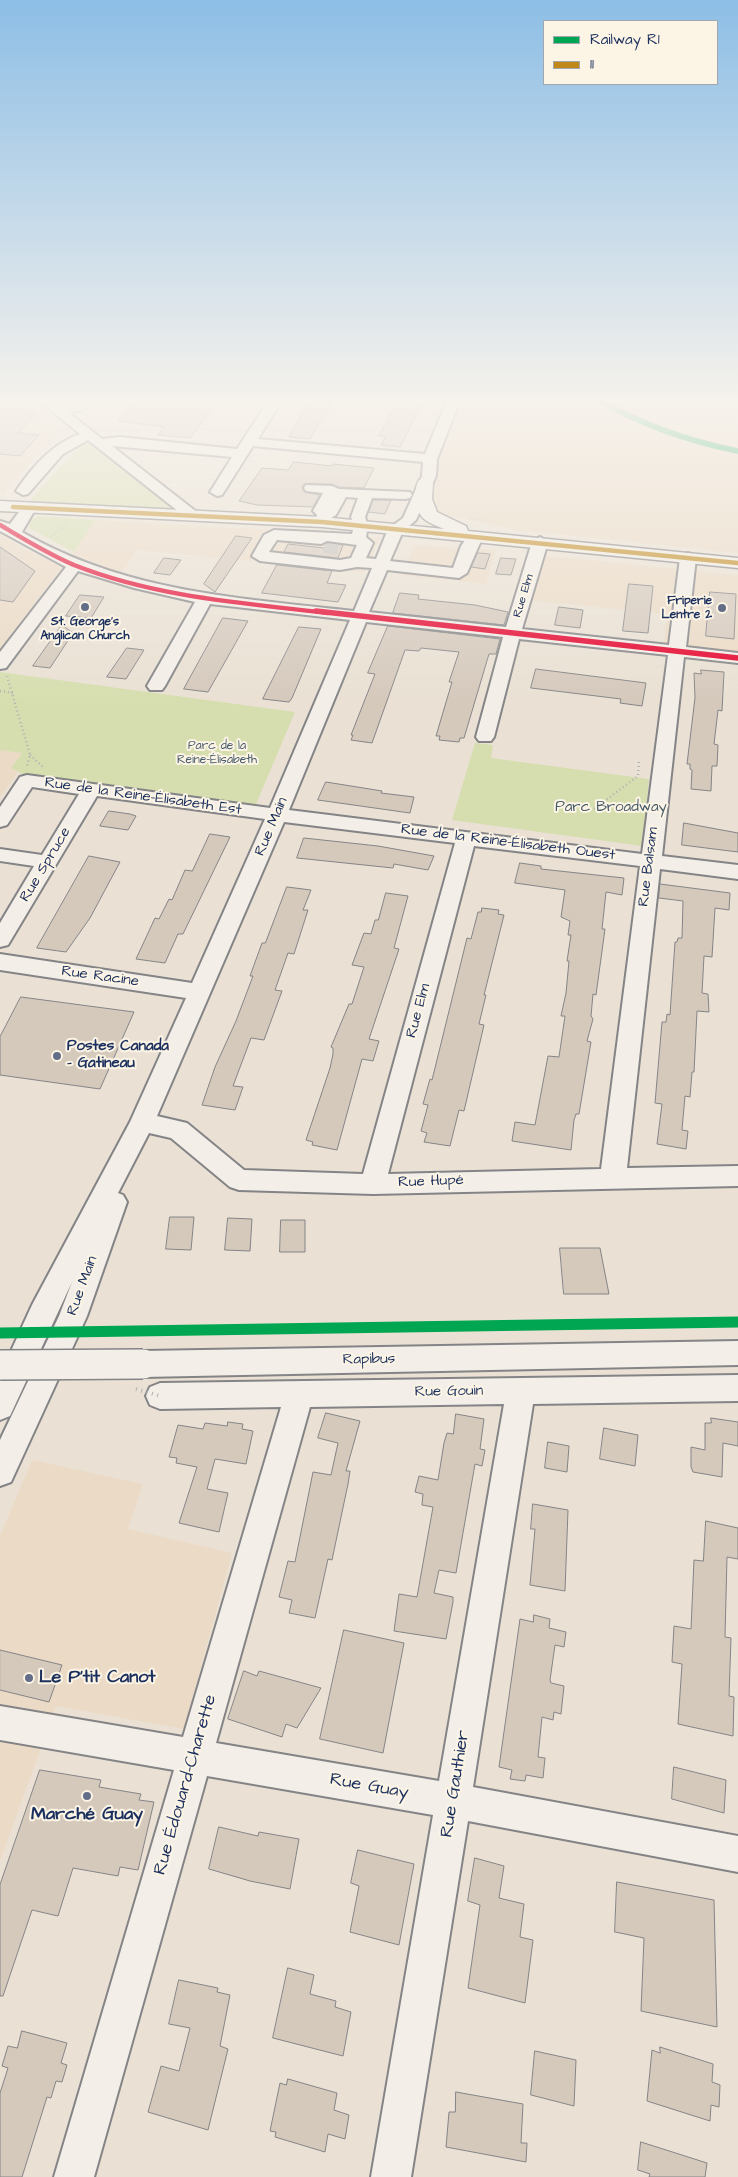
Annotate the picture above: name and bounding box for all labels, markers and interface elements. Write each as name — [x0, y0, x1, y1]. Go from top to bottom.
legend — [543, 20, 718, 85]
text: Railway R1 — [590, 29, 660, 50]
text: 11 — [590, 54, 594, 75]
street label: Rue Elm — [511, 573, 537, 619]
place label: Friperie Lentre 2 — [662, 594, 712, 622]
marker: St. George's Anglican Church — [79, 601, 91, 613]
marker: Friperie Lentre 2 — [716, 602, 728, 614]
place label: St. George's Anglican Church — [41, 615, 129, 643]
park label: Parc de la Reine-Élisabeth — [177, 739, 257, 767]
street label: Rue de la Reine-Élisabeth Est — [43, 774, 243, 820]
street label: Rue Main — [252, 795, 292, 859]
park label: Parc Broadway — [555, 799, 667, 817]
street label: Rue de la Reine-Élisabeth Ouest — [400, 821, 616, 865]
street label: Rue Spruce — [17, 824, 75, 906]
street label: Rue Balsam — [635, 826, 663, 908]
street label: Rue Racine — [60, 963, 140, 991]
street label: Rue Elm — [403, 982, 435, 1040]
place label: Postes Canada - Gatineau — [67, 1038, 169, 1073]
marker: Postes Canada - Gatineau — [51, 1050, 63, 1062]
street label: Rue Hupé — [398, 1172, 464, 1192]
street label: Rue Main — [64, 1254, 102, 1318]
street label: Rapibus — [343, 1351, 395, 1369]
street label: Rue Gouin — [415, 1382, 483, 1402]
place label: Le P'tit Canot — [39, 1667, 156, 1689]
marker: Le P'tit Canot — [23, 1672, 35, 1684]
street label: Rue Édouard-Charette — [150, 1692, 222, 1878]
street label: Rue Gauthier — [437, 1729, 475, 1839]
street label: Rue Guay — [328, 1769, 410, 1805]
marker: Marché Guay — [81, 1790, 93, 1802]
place label: Marché Guay — [31, 1804, 143, 1826]

